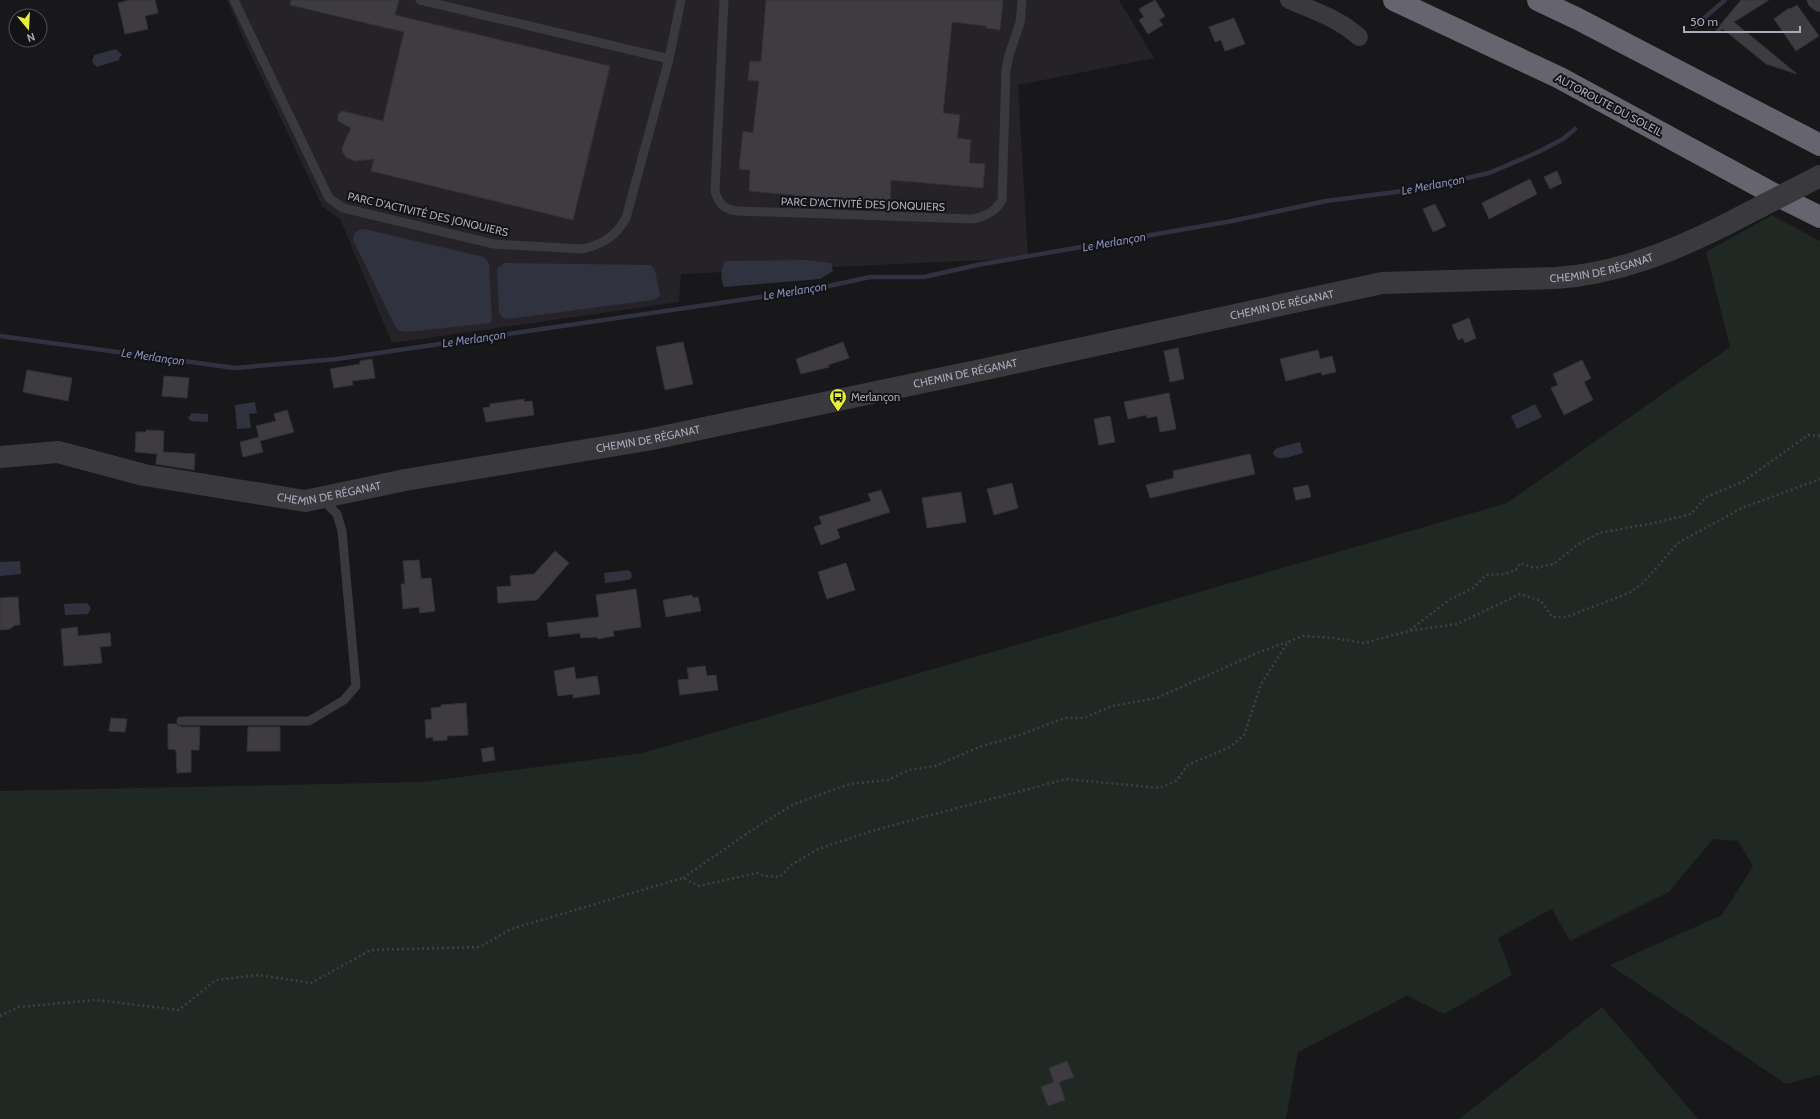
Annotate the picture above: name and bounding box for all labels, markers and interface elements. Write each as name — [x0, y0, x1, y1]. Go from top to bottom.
north arrow — [8, 8, 48, 48]
scale bar — [1684, 8, 1800, 34]
text: 50 m — [1690, 14, 1718, 29]
text: N — [25, 30, 37, 45]
street label: AUTOROUTE DU SOLEIL — [1553, 71, 1665, 139]
water label: Le Merlançon — [1400, 171, 1466, 198]
street label: PARC D'ACTIVITÉ DES JONQUIERS — [346, 189, 510, 239]
street label: PARC D'ACTIVITÉ DES JONQUIERS — [781, 194, 946, 214]
water label: Le Merlançon — [1081, 229, 1147, 254]
street label: CHEMIN DE RÉGANAT — [1549, 250, 1655, 285]
water label: Le Merlançon — [762, 278, 828, 303]
street label: CHEMIN DE RÉGANAT — [1229, 287, 1335, 323]
water label: Le Merlançon — [441, 327, 507, 350]
water label: Le Merlançon — [120, 345, 186, 368]
street label: CHEMIN DE RÉGANAT — [912, 355, 1019, 391]
bus stop icon: Merlançon — [828, 387, 848, 412]
place label: Merlançon — [851, 390, 900, 404]
street label: CHEMIN DE RÉGANAT — [595, 422, 702, 455]
street label: CHEMIN DE RÉGANAT — [276, 478, 382, 508]

